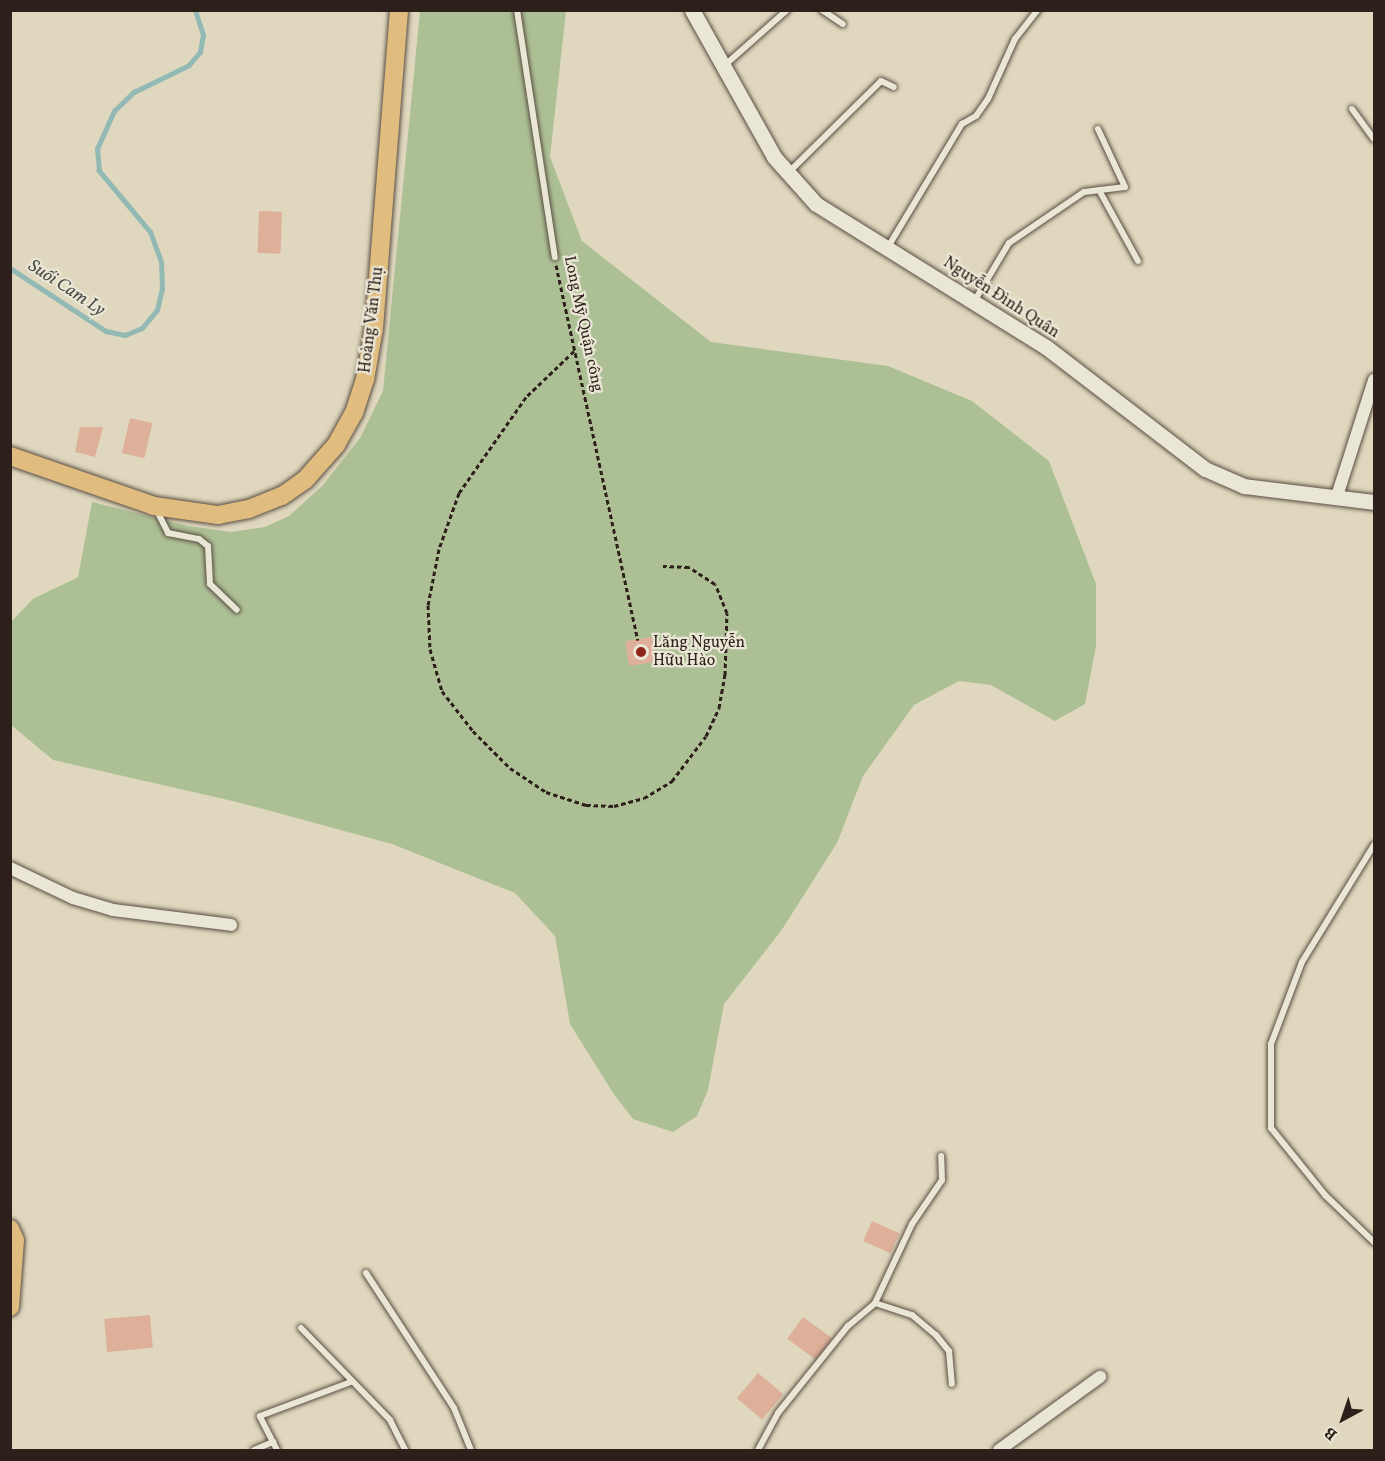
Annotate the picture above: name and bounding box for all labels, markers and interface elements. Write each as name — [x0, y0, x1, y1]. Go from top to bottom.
street label: Nguyễn Đình Quân — [939, 253, 1063, 343]
street label: Long Mỹ Quận công — [559, 254, 607, 394]
water label: Suối Cam Ly — [23, 256, 109, 322]
street label: Hoàng Văn Thụ — [356, 265, 388, 375]
place label: Lăng Nguyễn Hữu Hào — [653, 633, 745, 671]
marker: Lăng Nguyễn Hữu Hào — [634, 645, 648, 659]
north arrow — [1313, 1389, 1373, 1449]
text: B — [1320, 1421, 1343, 1445]

